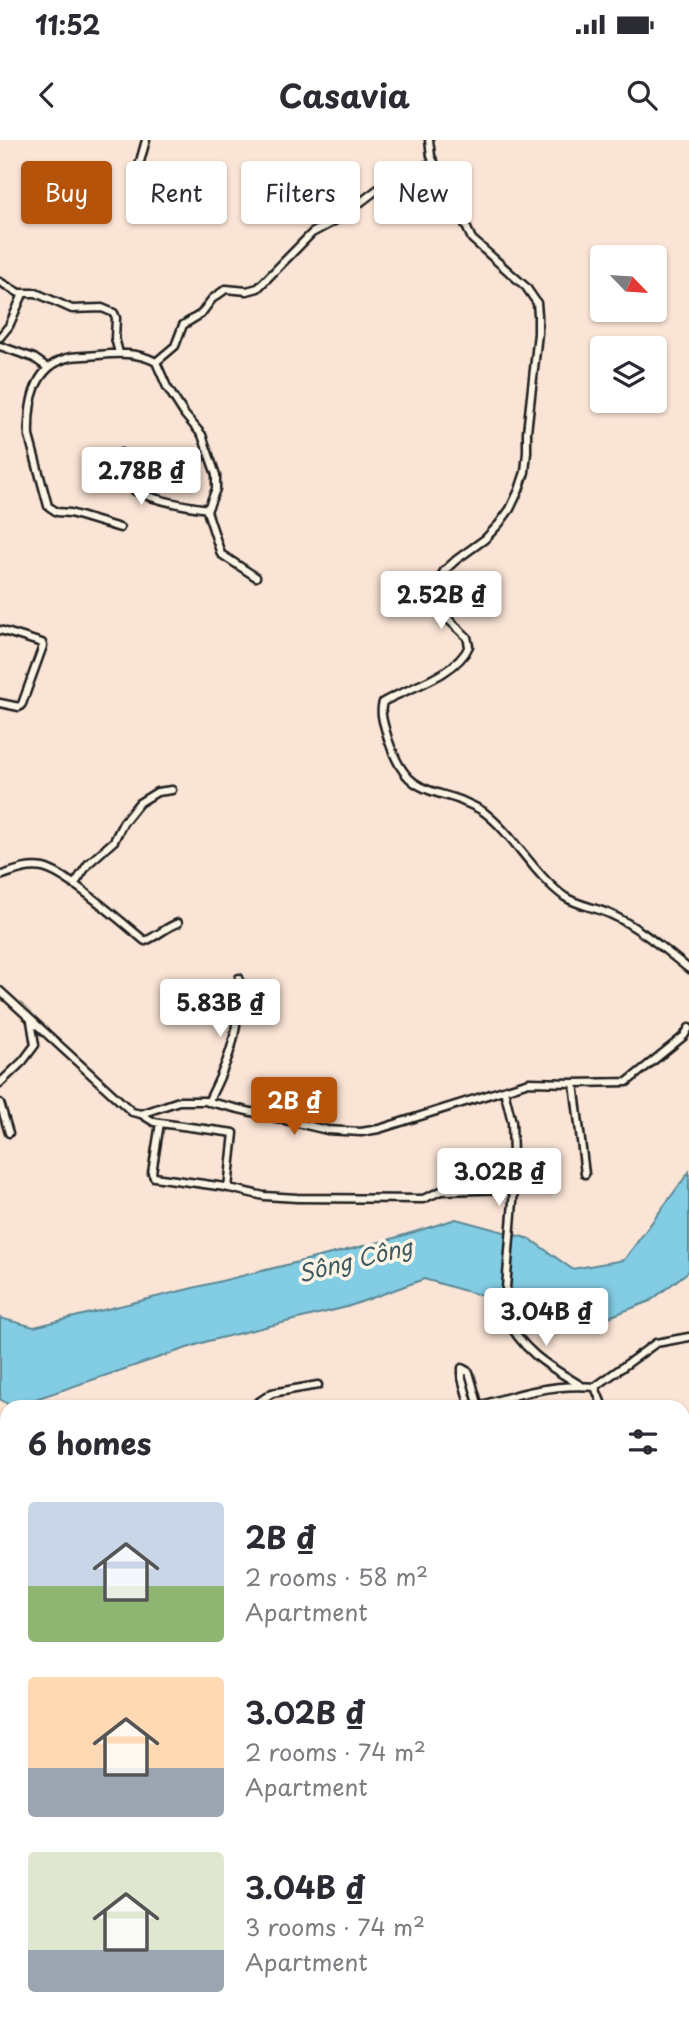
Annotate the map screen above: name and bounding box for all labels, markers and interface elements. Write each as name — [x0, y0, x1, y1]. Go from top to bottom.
text: 11:52 — [35, 5, 100, 44]
text: Casavia — [279, 71, 410, 119]
icon: back — [28, 76, 66, 114]
icon: search — [623, 76, 661, 114]
chip: Buy — [21, 161, 112, 224]
chip: Rent — [126, 161, 227, 224]
chip: Filters — [241, 161, 360, 224]
chip: New — [374, 161, 472, 224]
north arrow — [590, 245, 667, 322]
map controls — [590, 245, 667, 413]
button: layers — [590, 336, 667, 413]
pin: 2.78B ₫ — [76, 448, 206, 507]
text: 2.78B ₫ — [98, 452, 184, 487]
pin: 2.52B ₫ — [376, 572, 506, 631]
text: 2.52B ₫ — [397, 576, 486, 611]
pin: 5.83B ₫ — [155, 979, 285, 1039]
text: 5.83B ₫ — [176, 984, 264, 1019]
pin: 2B ₫ — [253, 1077, 335, 1137]
text: 2B ₫ — [267, 1082, 321, 1117]
pin: 3.02B ₫ — [434, 1149, 564, 1208]
text: 3.02B ₫ — [453, 1153, 545, 1188]
water label: Sông Công — [294, 1228, 417, 1290]
pin: 3.04B ₫ — [481, 1288, 611, 1348]
text: 3.04B ₫ — [500, 1293, 592, 1328]
text: 6 homes — [28, 1420, 151, 1465]
icon: filters — [624, 1423, 662, 1461]
text: 2B ₫ — [245, 1514, 315, 1559]
icon: home — [84, 1530, 168, 1614]
text: 2 rooms · 58 m² — [245, 1559, 428, 1594]
text: Apartment — [245, 1594, 368, 1629]
text: 3.02B ₫ — [245, 1689, 364, 1734]
icon: home — [84, 1705, 168, 1789]
text: 2 rooms · 74 m² — [245, 1734, 426, 1769]
text: Apartment — [245, 1769, 368, 1804]
text: 3.04B ₫ — [245, 1864, 365, 1909]
icon: home — [84, 1880, 168, 1964]
text: 3 rooms · 74 m² — [245, 1909, 425, 1944]
text: Apartment — [245, 1944, 368, 1979]

